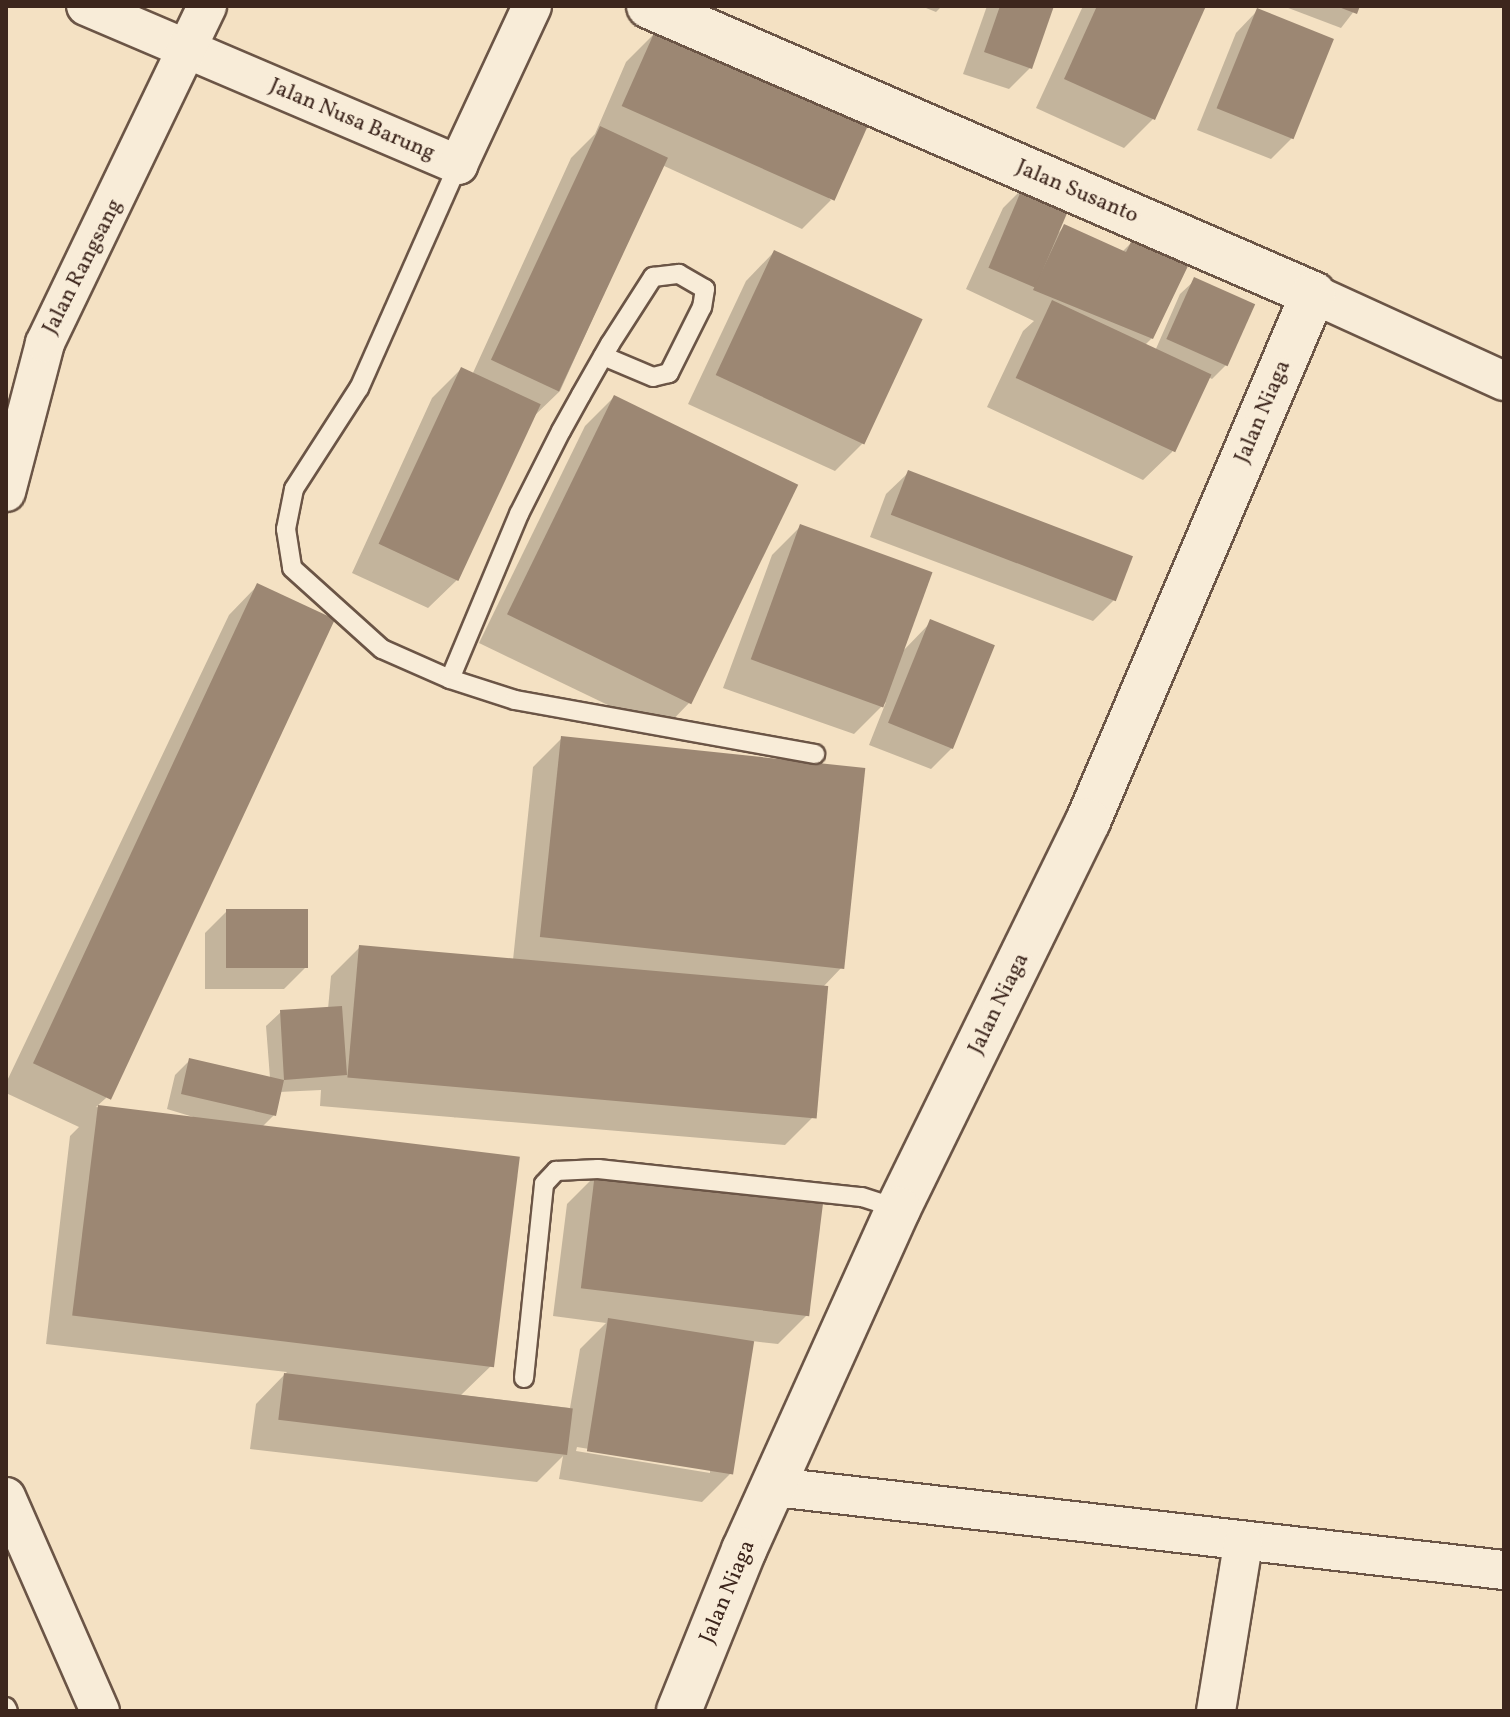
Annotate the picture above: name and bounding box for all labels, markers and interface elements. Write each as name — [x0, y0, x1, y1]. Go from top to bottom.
street label: Jalan Nusa Barung — [265, 73, 439, 167]
street label: Jalan Susanto — [1012, 154, 1142, 230]
street label: Jalan Rangsang — [38, 195, 128, 339]
street label: Jalan Niaga — [1229, 357, 1297, 467]
street label: Jalan Niaga — [963, 949, 1035, 1059]
street label: Jalan Niaga — [694, 1537, 762, 1647]

